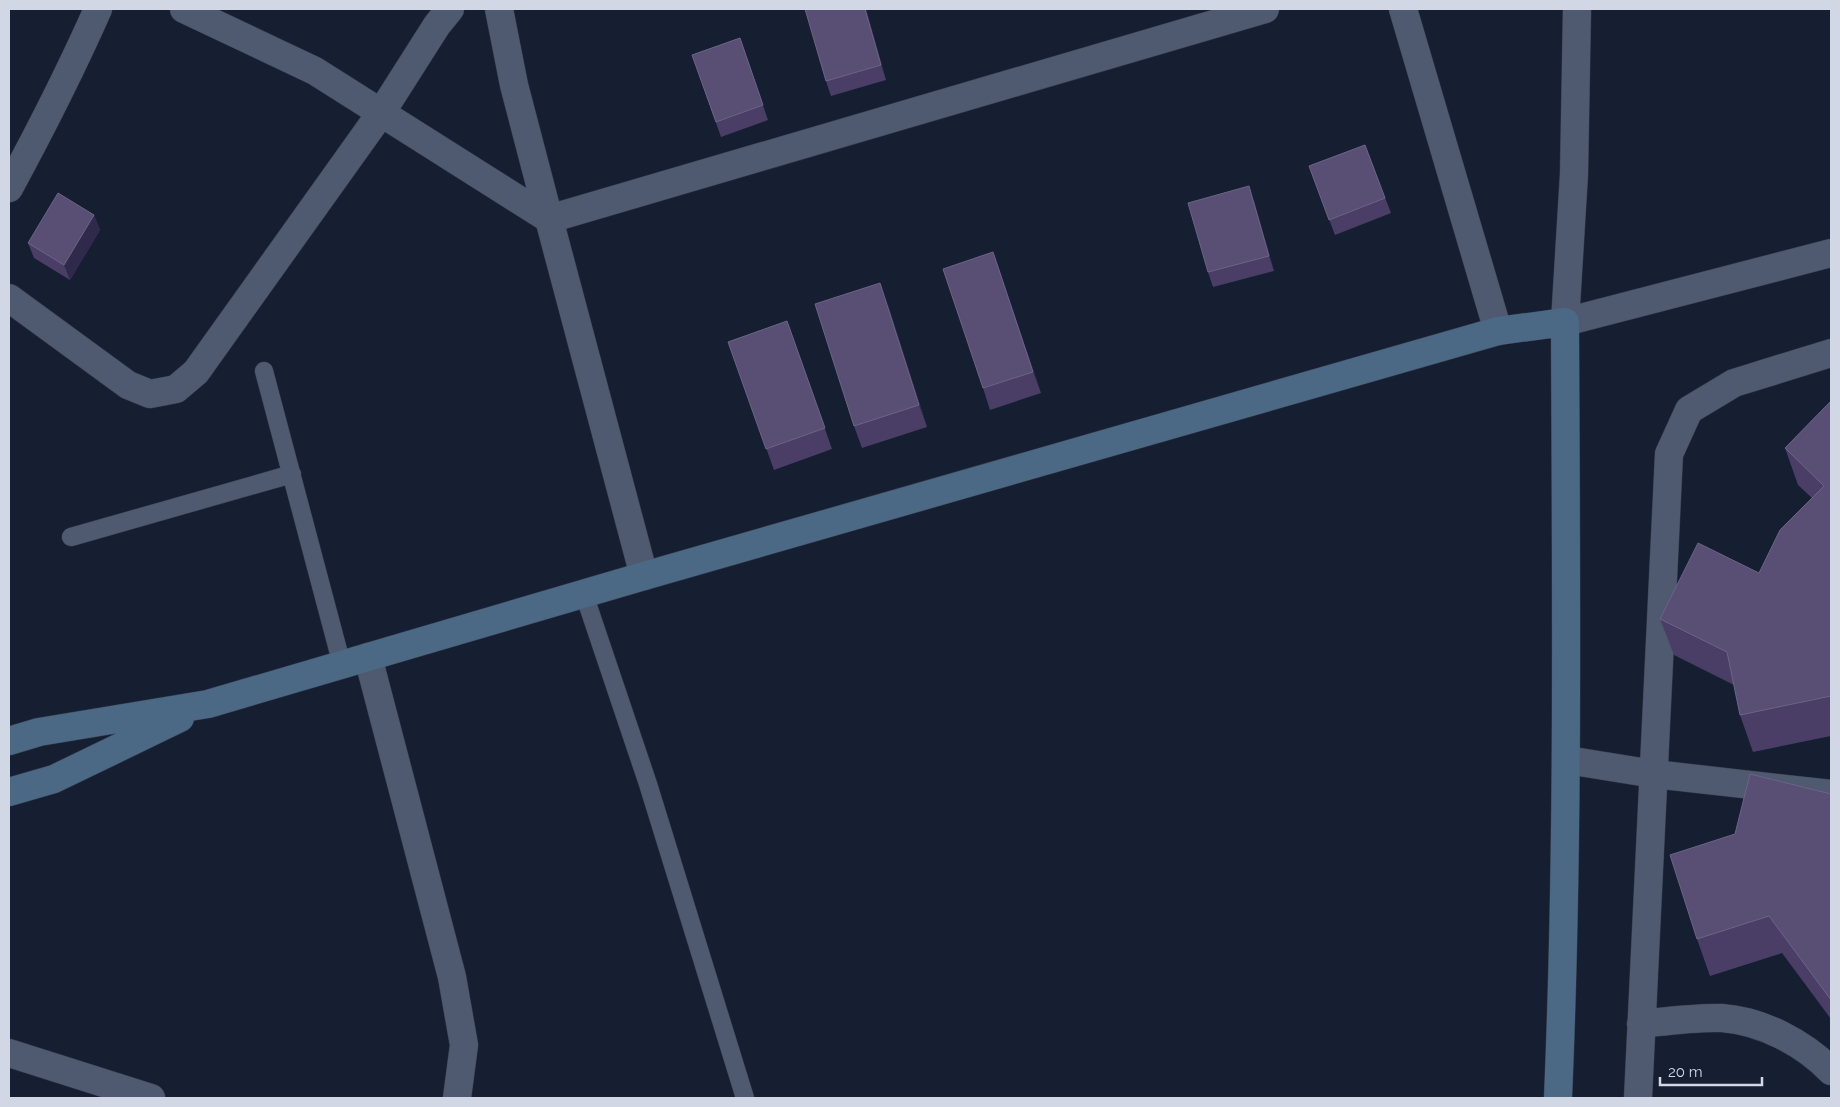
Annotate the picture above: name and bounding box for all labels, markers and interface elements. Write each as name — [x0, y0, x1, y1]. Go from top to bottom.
scale bar — [1660, 1054, 1762, 1086]
text: 20 m — [1668, 1063, 1703, 1081]

